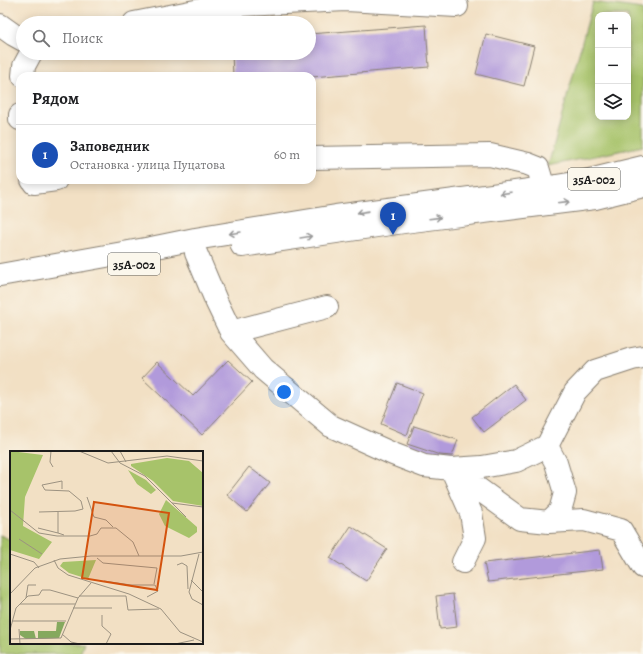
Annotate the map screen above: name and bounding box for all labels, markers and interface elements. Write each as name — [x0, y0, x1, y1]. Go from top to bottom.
map controls — [595, 12, 631, 120]
button: + — [595, 12, 631, 48]
search box — [16, 16, 316, 60]
icon: search — [30, 27, 52, 49]
text: Поиск — [62, 28, 103, 48]
button: − — [595, 48, 631, 84]
button: layers — [595, 84, 631, 120]
text: Рядом — [32, 87, 79, 110]
text: Заповедник — [70, 136, 150, 156]
text: 1 — [43, 146, 47, 163]
text: 60 m — [274, 146, 300, 163]
text: Остановка · улица Пуцатова — [70, 156, 225, 173]
road number: 35А-002 — [568, 168, 620, 190]
one-way arrow — [500, 189, 513, 197]
one-way arrow — [557, 198, 570, 206]
pin: 1 — [380, 202, 406, 235]
one-way arrow — [357, 208, 370, 216]
one-way arrow — [428, 214, 441, 222]
one-way arrow — [228, 229, 241, 237]
one-way arrow — [300, 233, 313, 241]
road number: 35А-002 — [108, 253, 160, 275]
your location — [274, 382, 294, 402]
inset map — [10, 451, 203, 644]

